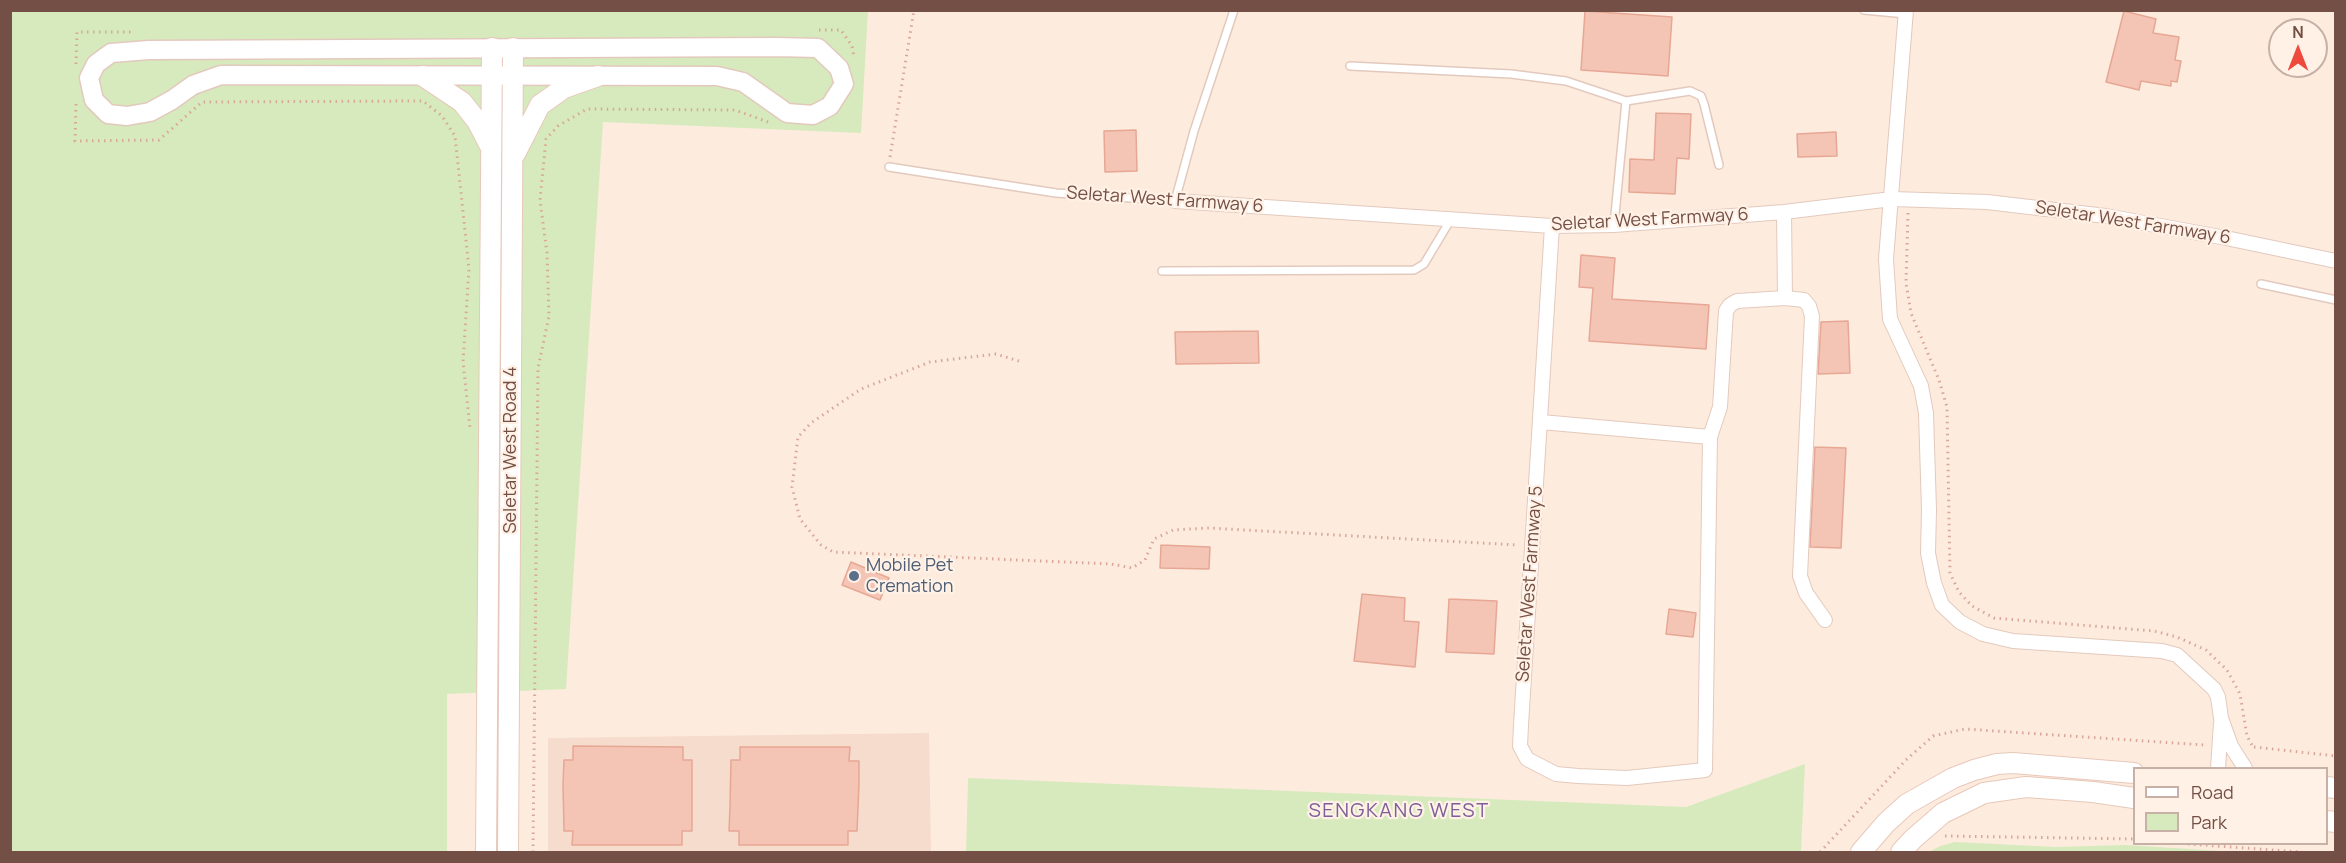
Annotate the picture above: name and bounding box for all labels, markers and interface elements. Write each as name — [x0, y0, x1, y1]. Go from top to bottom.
north arrow — [2268, 18, 2328, 78]
text: N — [2292, 21, 2304, 43]
street label: Seletar West Farmway 6 — [1066, 182, 1264, 218]
street label: Seletar West Farmway 6 — [2034, 197, 2232, 249]
street label: Seletar West Farmway 6 — [1551, 204, 1749, 236]
street label: Seletar West Road 4 — [500, 366, 522, 534]
street label: Seletar West Farmway 5 — [1512, 485, 1548, 683]
place label: Mobile Pet Cremation — [866, 555, 954, 598]
marker: Mobile Pet Cremation — [847, 569, 861, 583]
legend — [2133, 767, 2328, 845]
text: Road — [2191, 780, 2234, 804]
district label: SENGKANG WEST — [1308, 799, 1490, 823]
text: Park — [2191, 810, 2227, 834]

